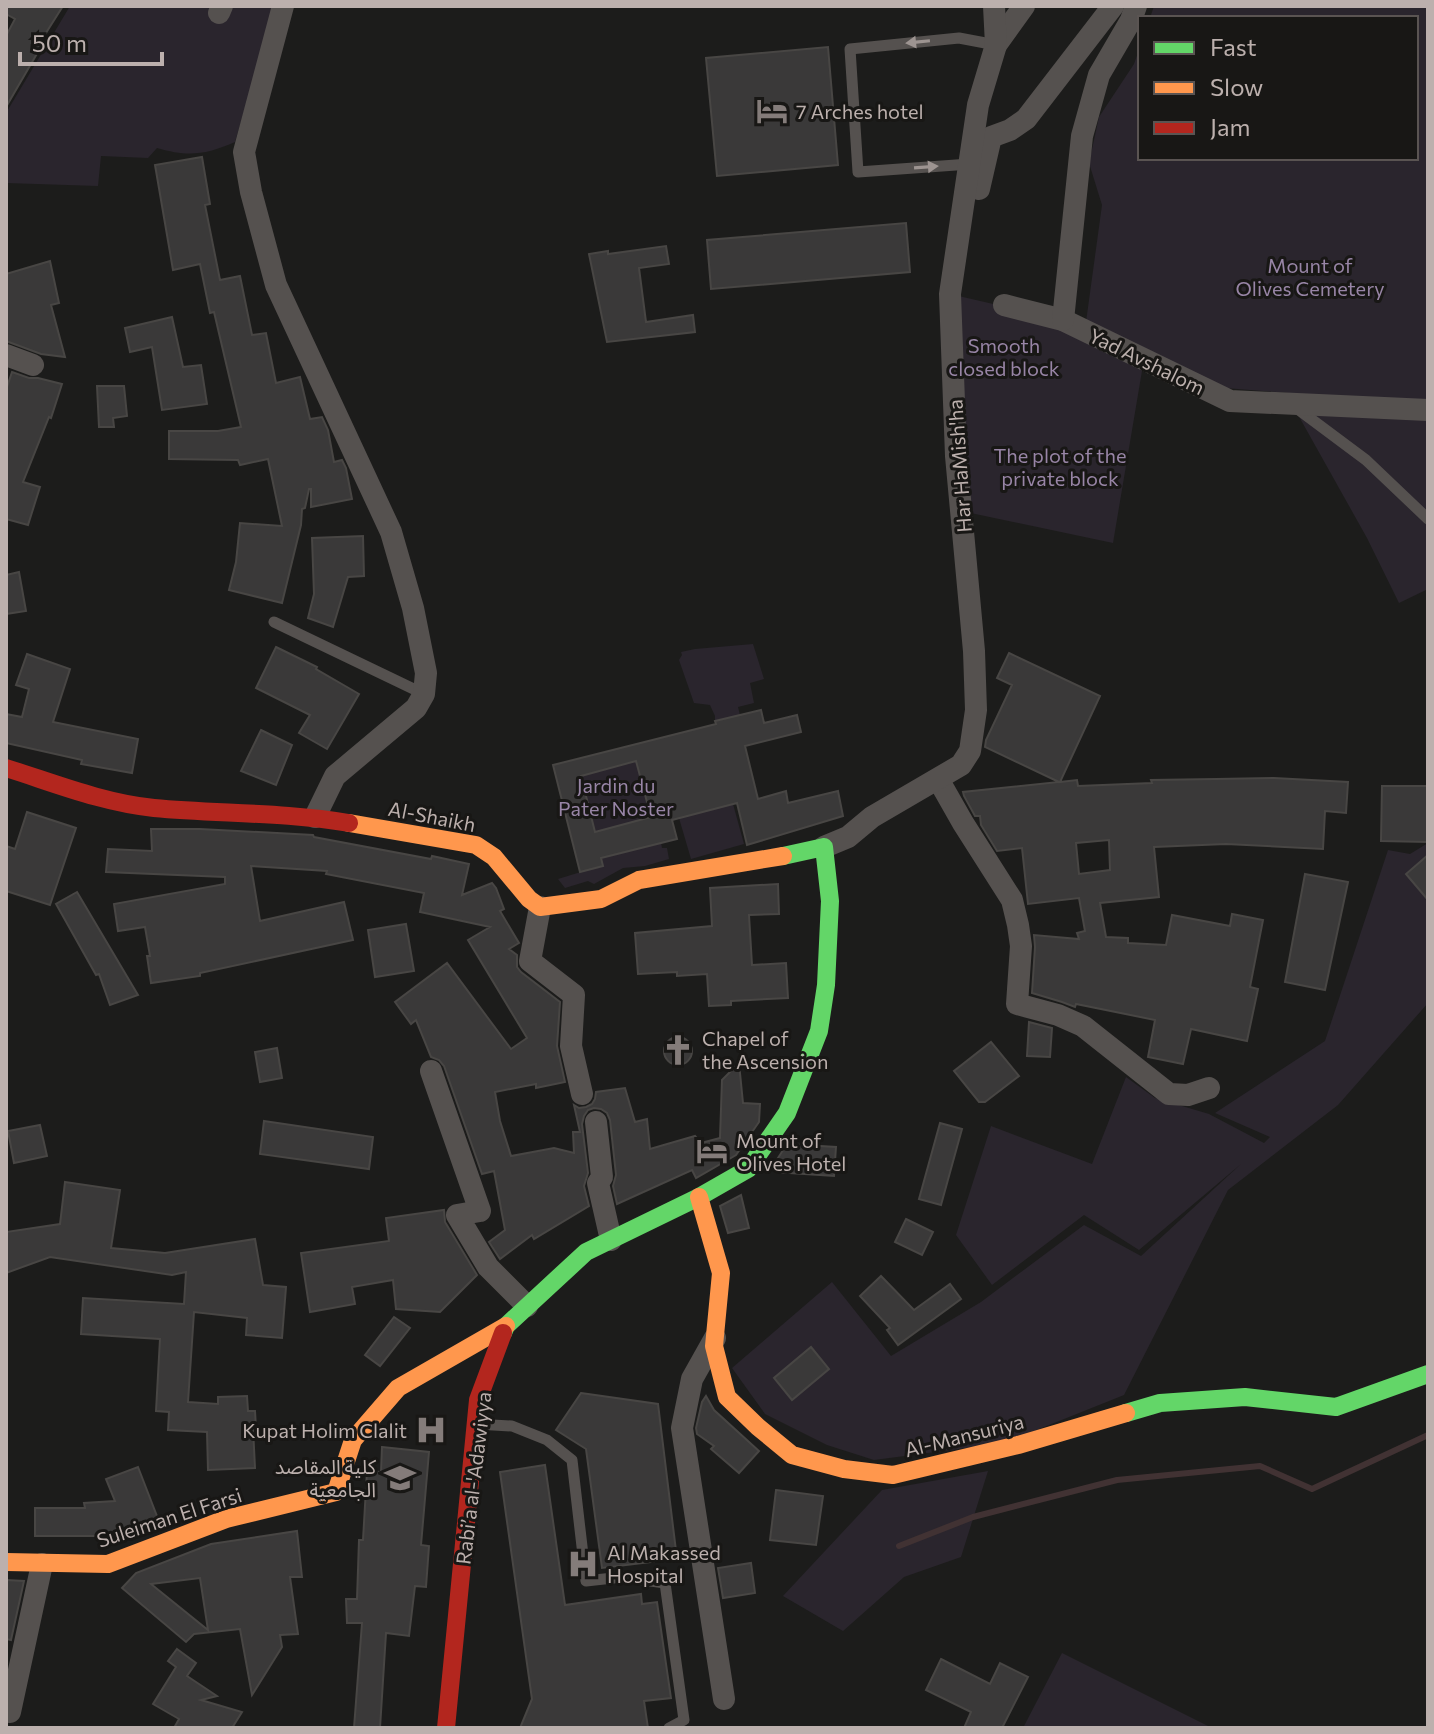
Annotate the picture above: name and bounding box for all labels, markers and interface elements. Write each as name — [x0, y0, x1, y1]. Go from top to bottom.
scale bar — [20, 16, 162, 66]
legend — [1138, 16, 1418, 160]
text: 50 m — [32, 28, 87, 57]
text: Fast — [1210, 32, 1257, 61]
one-way arrow — [905, 36, 930, 49]
text: Slow — [1210, 72, 1263, 101]
hotel icon: 7 Arches hotel — [755, 94, 789, 128]
place label: 7 Arches hotel — [796, 99, 924, 123]
text: Jam — [1210, 112, 1250, 141]
one-way arrow — [914, 160, 939, 173]
park label: Mount of Olives Cemetery — [1236, 253, 1385, 300]
street label: Yad Avshalom — [1085, 323, 1209, 399]
park label: Smooth closed block — [948, 333, 1060, 380]
street label: Har HaMish'ha — [942, 399, 976, 533]
park label: The plot of the private block — [993, 443, 1127, 490]
park label: Jardin du Pater Noster — [558, 773, 674, 820]
street label: Al-Shaikh — [386, 796, 478, 836]
place label: Chapel of the Ascension — [702, 1026, 829, 1073]
church icon: Chapel of the Ascension — [661, 1033, 695, 1067]
place label: Mount of Olives Hotel — [736, 1128, 846, 1175]
hotel icon: Mount of Olives Hotel — [695, 1134, 729, 1168]
street label: Rabiʼa al-'Adawiyya — [450, 1390, 496, 1566]
street label: Al-Mansuriya — [902, 1409, 1026, 1461]
hospital icon: Kupat Holim Clalit — [414, 1413, 448, 1447]
place label: Kupat Holim Clalit — [242, 1418, 407, 1442]
place label: كلية المقاصد الجامعية — [275, 1454, 377, 1501]
school or university icon: كلية المقاصد الجامعية — [383, 1461, 417, 1495]
street label: Suleiman El Farsi — [93, 1482, 245, 1552]
place label: Al Makassed Hospital — [607, 1540, 721, 1587]
hospital icon: Al Makassed Hospital — [566, 1547, 600, 1581]

